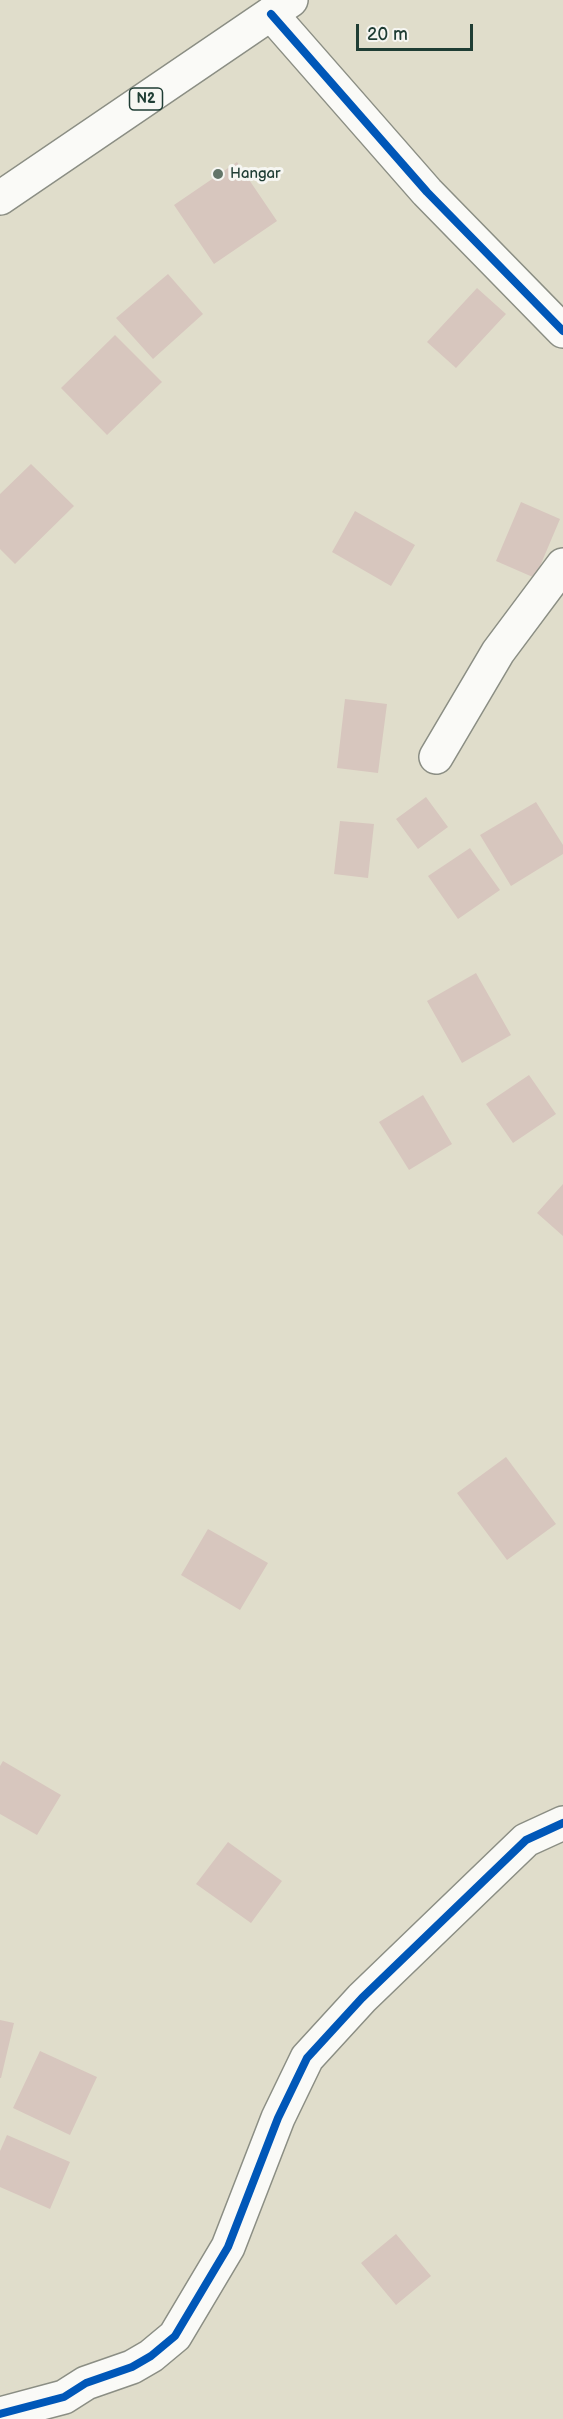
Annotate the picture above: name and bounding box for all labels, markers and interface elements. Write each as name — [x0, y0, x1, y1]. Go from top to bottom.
scale bar — [359, 12, 476, 50]
text: 20 m — [367, 24, 408, 45]
road number: N2 — [130, 88, 162, 110]
place label: Hangar — [230, 165, 281, 183]
marker: Hangar — [211, 167, 225, 181]

